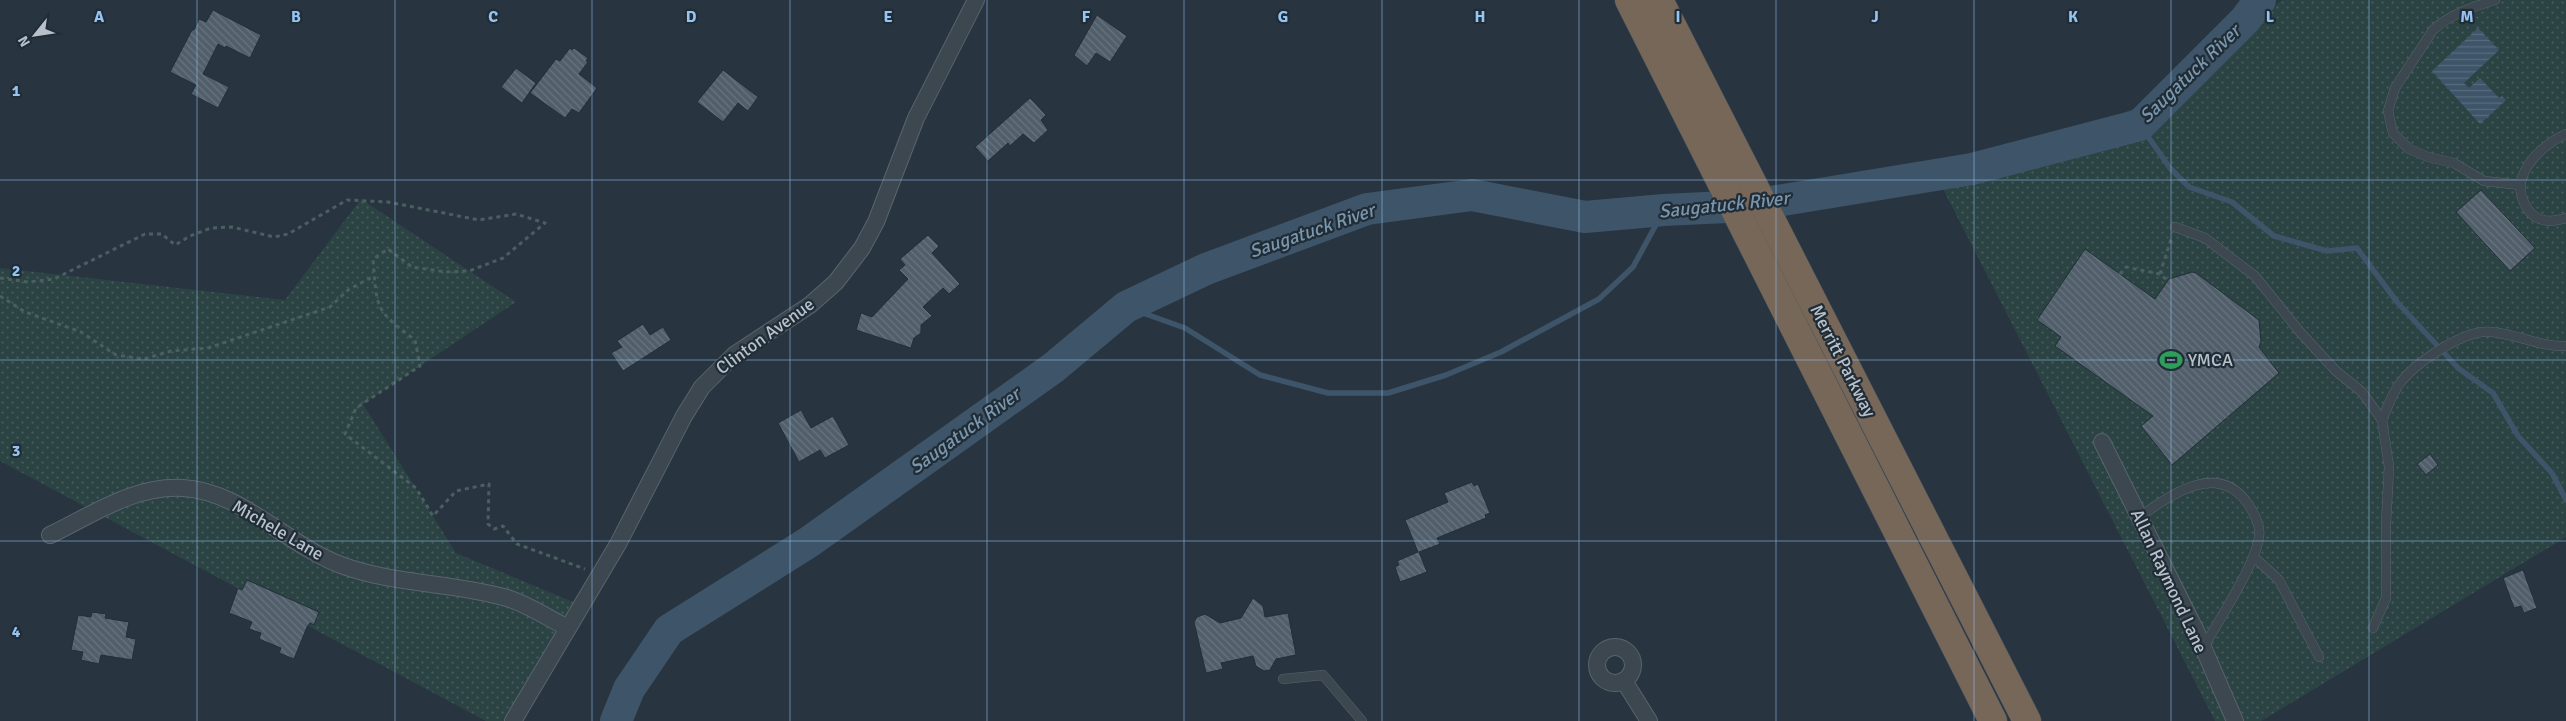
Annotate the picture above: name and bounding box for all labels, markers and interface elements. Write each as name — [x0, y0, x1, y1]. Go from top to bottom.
text: A — [94, 7, 105, 27]
text: B — [291, 7, 301, 27]
text: C — [488, 7, 498, 27]
text: D — [686, 7, 697, 27]
text: E — [883, 7, 893, 27]
text: F — [1082, 7, 1091, 27]
text: G — [1278, 7, 1288, 27]
text: H — [1475, 7, 1485, 27]
text: I — [1675, 7, 1681, 27]
text: J — [1871, 7, 1879, 27]
text: K — [2068, 7, 2078, 27]
text: L — [2266, 7, 2275, 27]
text: M — [2460, 7, 2474, 27]
north arrow — [10, 10, 60, 60]
water label: Saugatuck River — [2135, 18, 2248, 128]
text: N — [14, 33, 34, 50]
text: 1 — [12, 81, 21, 101]
water label: Saugatuck River — [1658, 186, 1793, 224]
water label: Saugatuck River — [1246, 197, 1381, 264]
text: 2 — [12, 261, 20, 281]
street label: Clinton Avenue — [711, 293, 819, 379]
street label: Merritt Parkway — [1805, 301, 1881, 421]
sports icon: YMCA — [2158, 347, 2184, 373]
place label: YMCA — [2188, 349, 2233, 371]
water label: Saugatuck River — [905, 381, 1027, 479]
text: 3 — [12, 441, 20, 461]
street label: Michele Lane — [228, 495, 328, 565]
street label: Allan Raymond Lane — [2126, 506, 2212, 656]
text: 4 — [12, 622, 21, 642]

